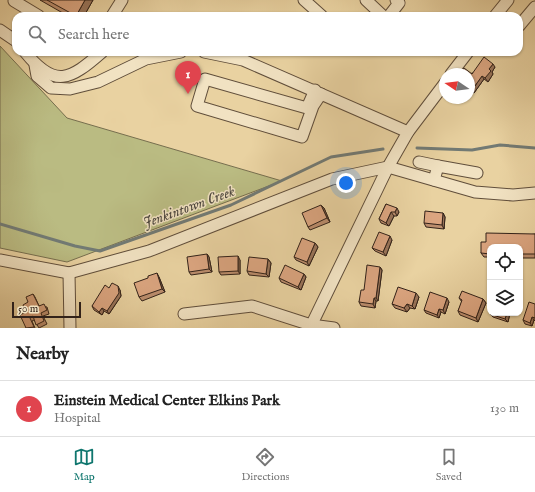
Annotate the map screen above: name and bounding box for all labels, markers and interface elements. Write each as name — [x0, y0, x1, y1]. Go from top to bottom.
search box — [12, 12, 523, 56]
icon: search — [26, 23, 48, 45]
text: Search here — [58, 25, 129, 44]
pin: 1 — [175, 61, 201, 94]
north arrow — [439, 68, 475, 104]
your location — [336, 173, 356, 193]
water label: Jenkintown Creek — [141, 182, 237, 232]
map controls — [487, 244, 523, 316]
button: locate — [487, 244, 523, 280]
button: layers — [487, 280, 523, 316]
scale bar — [12, 300, 81, 319]
text: 50 m — [18, 302, 38, 316]
text: Nearby — [16, 344, 69, 365]
text: Einstein Medical Center Elkins Park — [54, 391, 280, 410]
text: 1 — [27, 400, 31, 417]
text: 130 m — [490, 400, 519, 417]
text: Hospital — [54, 410, 101, 427]
tab: Map — [73, 446, 95, 484]
tab: Directions — [242, 446, 289, 484]
tab: Saved — [436, 446, 462, 484]

